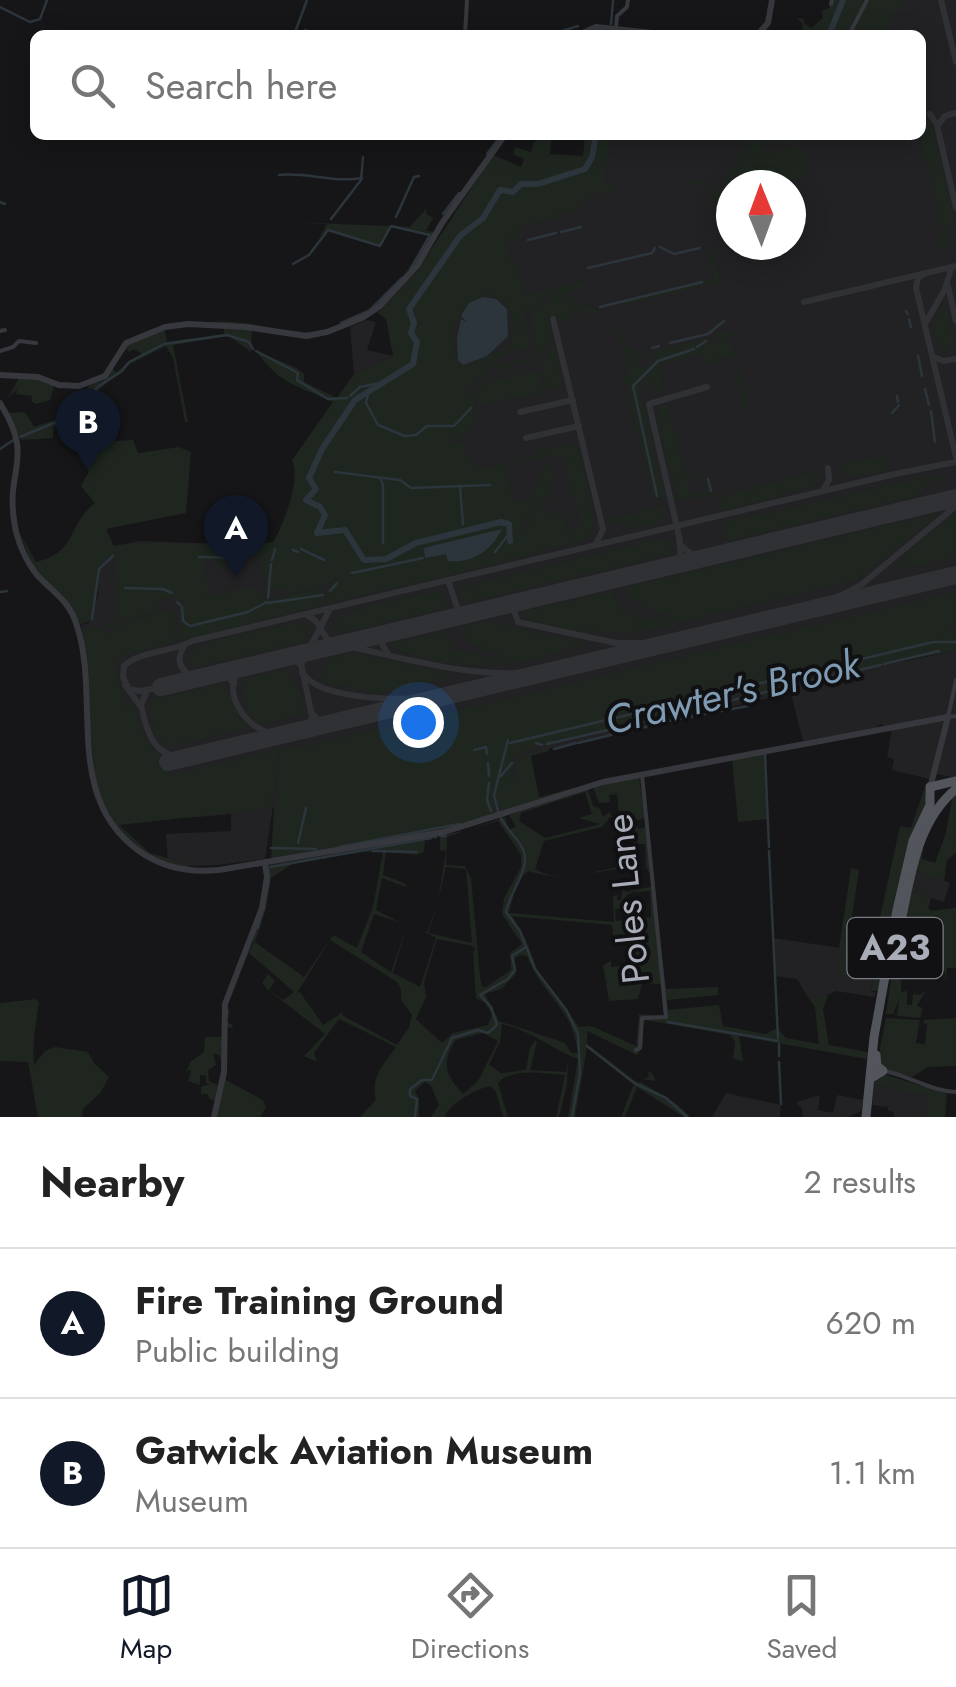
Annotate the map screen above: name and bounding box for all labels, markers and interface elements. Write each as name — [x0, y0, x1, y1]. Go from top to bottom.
search box — [30, 30, 926, 140]
icon: search — [65, 58, 120, 113]
text: Search here — [145, 58, 337, 113]
north arrow — [716, 170, 806, 260]
pin: B — [56, 388, 120, 471]
pin: A — [204, 494, 268, 577]
water label: Crawter's Brook — [599, 634, 867, 749]
your location — [393, 697, 444, 748]
street label: Poles Lane — [591, 811, 663, 987]
road number: A23 — [848, 918, 942, 978]
text: Nearby — [40, 1152, 184, 1213]
text: 2 results — [804, 1159, 916, 1205]
text: Fire Training Ground — [135, 1273, 504, 1328]
text: A — [61, 1300, 84, 1346]
text: 620 m — [826, 1300, 916, 1346]
text: Public building — [135, 1328, 340, 1374]
text: Gatwick Aviation Museum — [135, 1423, 593, 1478]
text: B — [62, 1450, 83, 1496]
text: 1.1 km — [829, 1450, 916, 1496]
text: Museum — [135, 1478, 249, 1524]
tab: Map — [119, 1568, 174, 1669]
tab: Directions — [411, 1568, 529, 1669]
tab: Saved — [766, 1568, 837, 1669]

